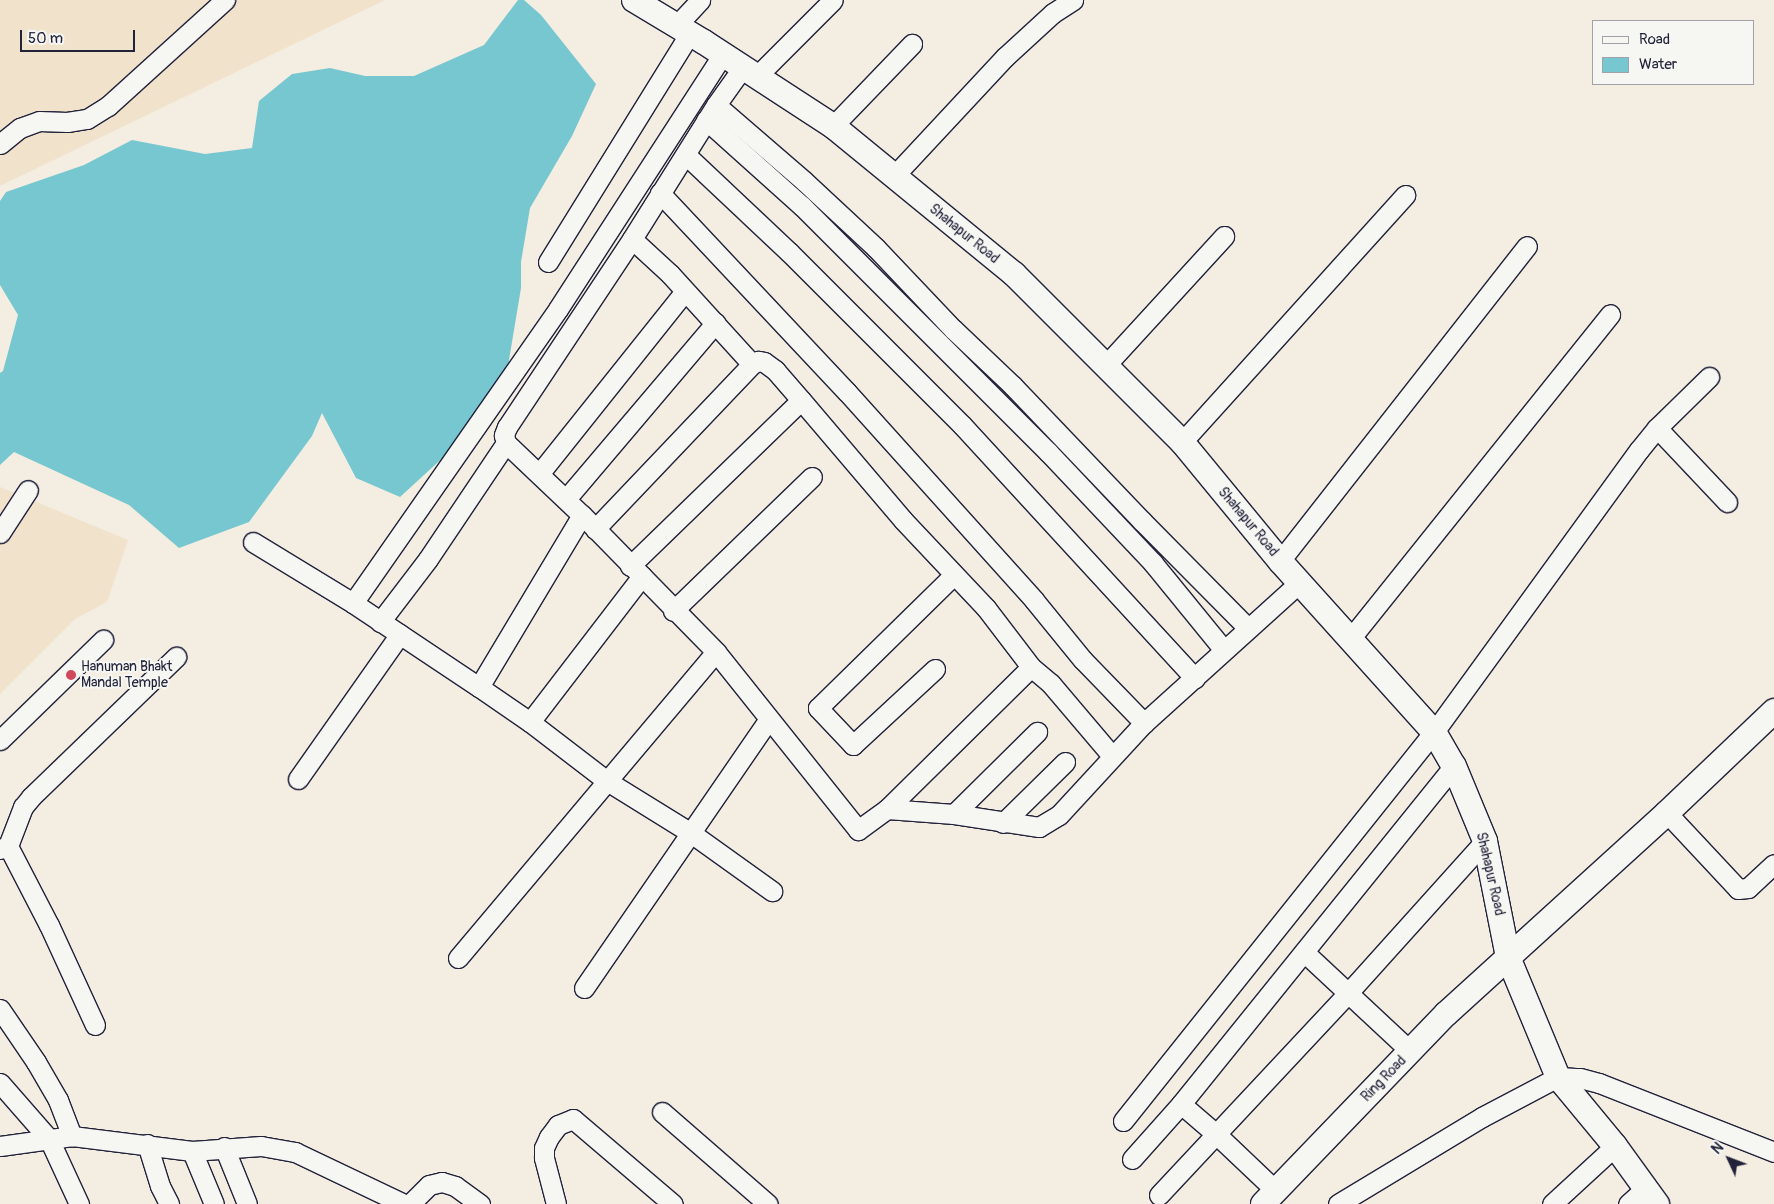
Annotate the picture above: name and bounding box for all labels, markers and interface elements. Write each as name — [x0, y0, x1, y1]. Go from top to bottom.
scale bar — [22, 20, 138, 52]
legend — [1592, 20, 1754, 85]
text: 50 m — [28, 29, 63, 48]
text: Road — [1639, 30, 1670, 49]
text: Water — [1639, 55, 1677, 74]
street label: Shahapur Road — [926, 201, 1002, 267]
street label: Shahapur Road — [1214, 484, 1282, 560]
place label: Hanuman Bhakt Mandal Temple — [81, 659, 172, 692]
marker: Hanuman Bhakt Mandal Temple — [65, 669, 77, 681]
street label: Shahapur Road — [1472, 831, 1508, 917]
street label: Ring Road — [1358, 1052, 1410, 1106]
north arrow — [1704, 1134, 1754, 1184]
text: N — [1708, 1139, 1727, 1158]

